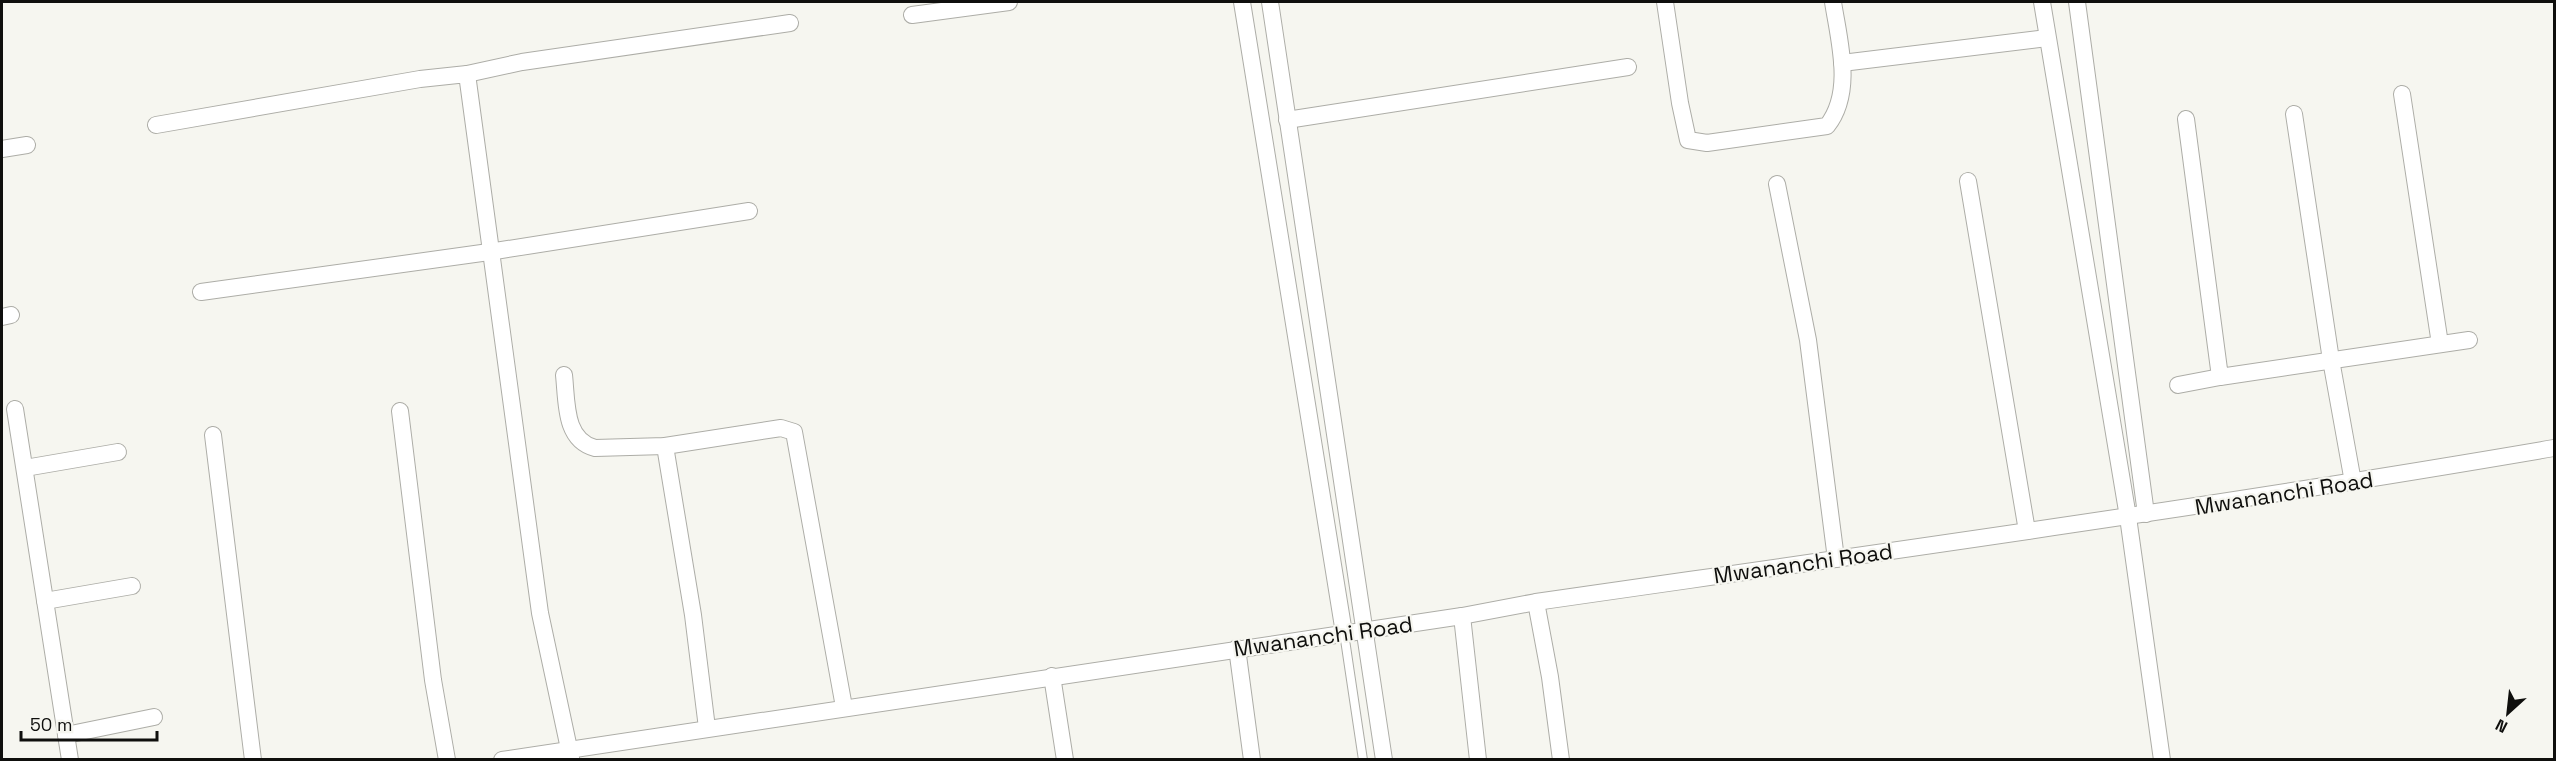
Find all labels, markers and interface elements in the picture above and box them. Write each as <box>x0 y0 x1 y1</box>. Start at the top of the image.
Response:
street label: Mwananchi Road <box>2193 465 2375 521</box>
street label: Mwananchi Road <box>1712 537 1894 589</box>
street label: Mwananchi Road <box>1232 610 1414 662</box>
north arrow <box>2478 683 2538 743</box>
scale bar <box>21 704 158 742</box>
text: 50 m <box>30 713 72 736</box>
text: N <box>2492 714 2511 738</box>

